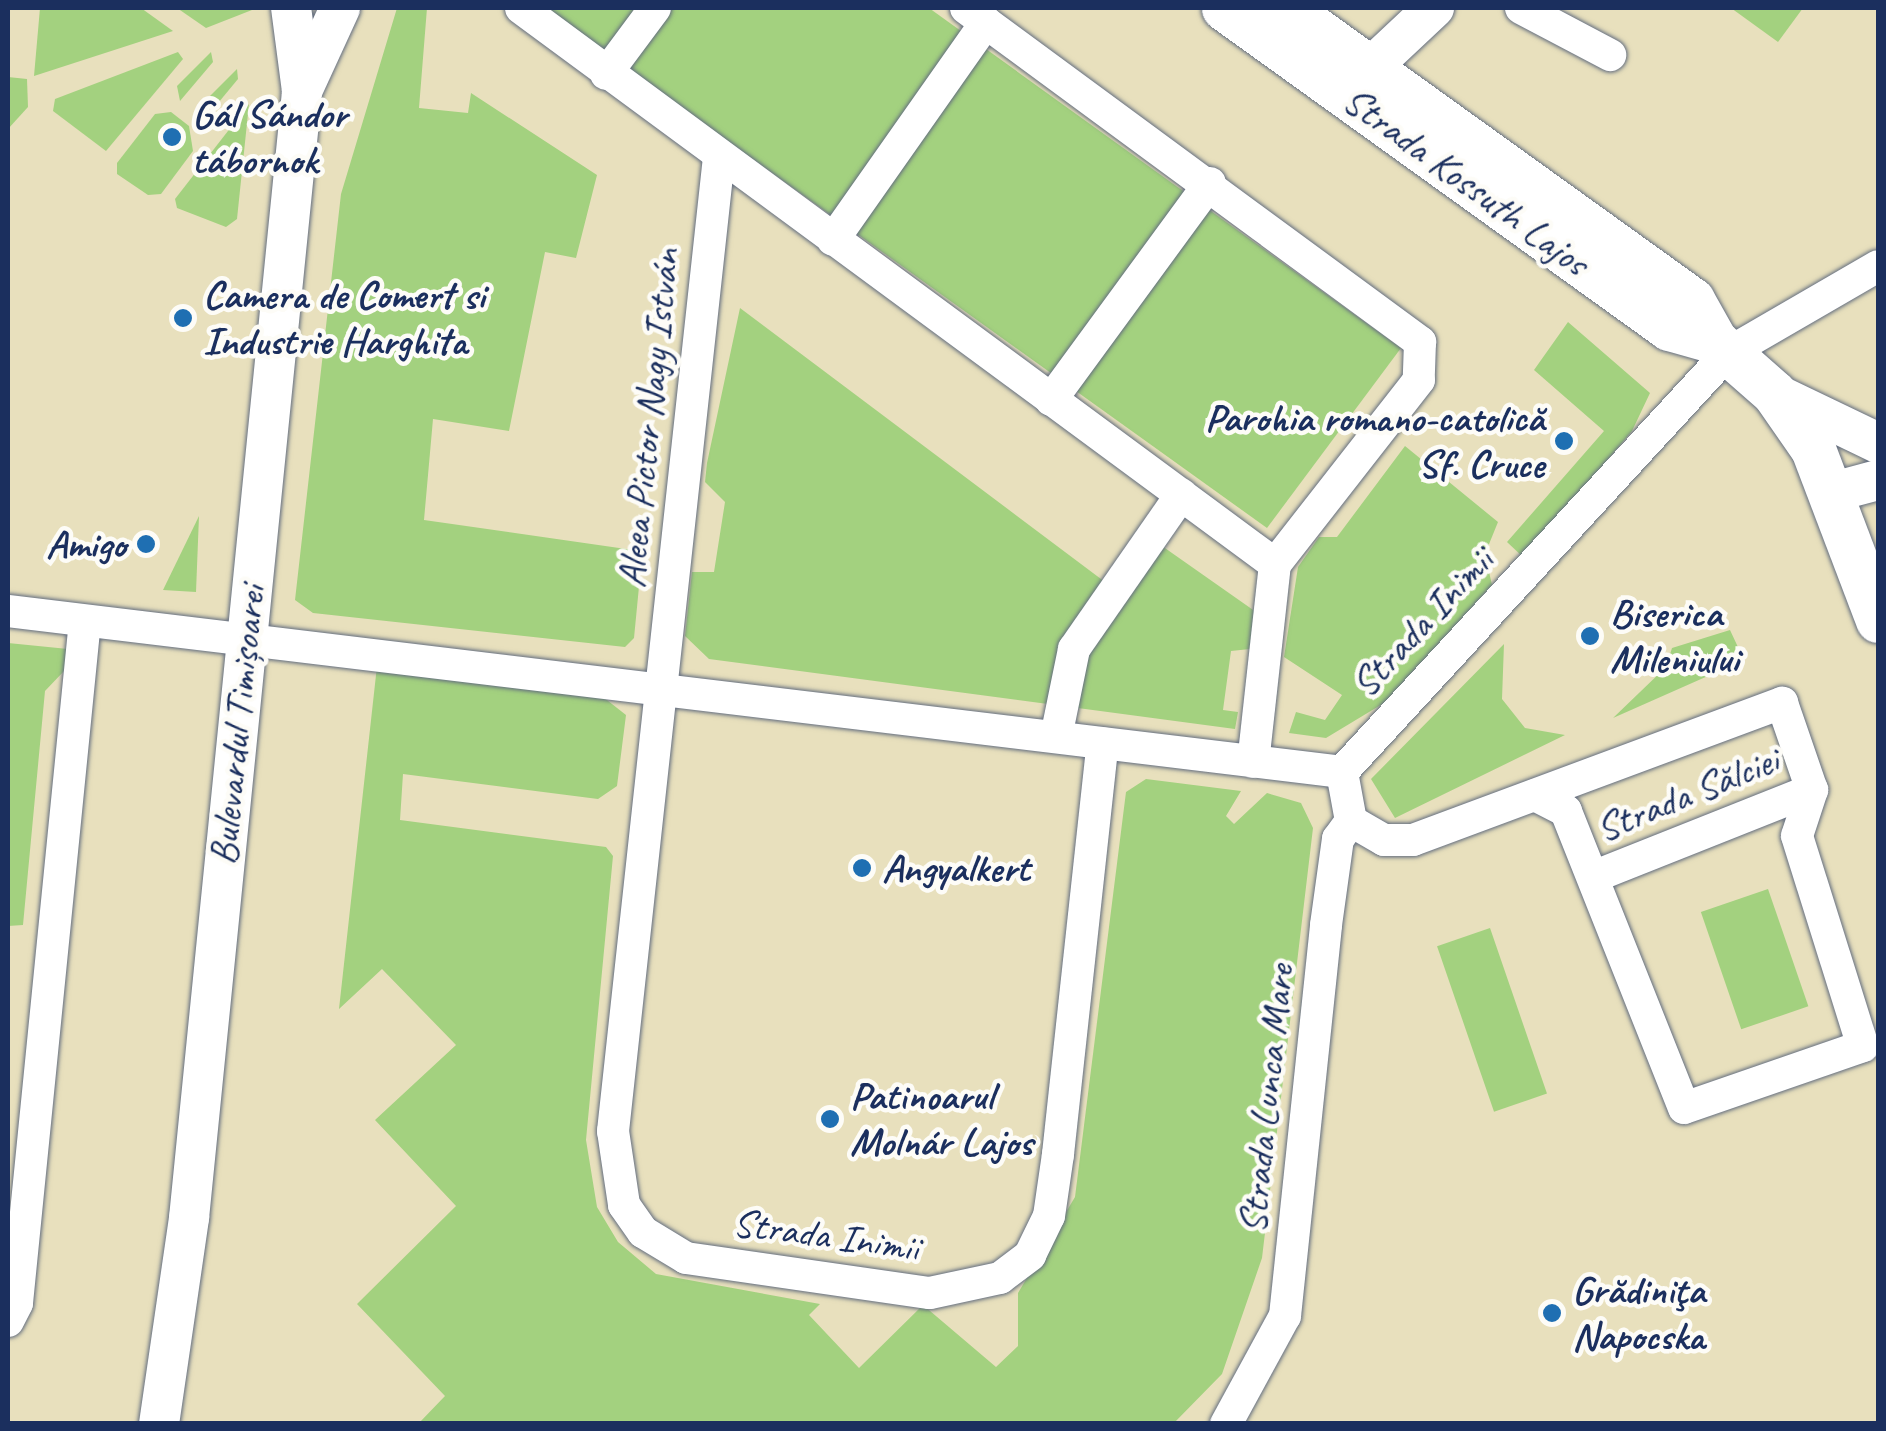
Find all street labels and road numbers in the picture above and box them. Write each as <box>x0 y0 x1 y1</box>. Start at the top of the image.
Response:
street label: Strada Kossuth Lajos <box>1333 76 1599 286</box>
street label: Aleea Pictor Nagy István <box>606 246 690 590</box>
street label: Strada Inimii <box>1341 537 1503 707</box>
street label: Bulevardul Timișoarei <box>198 583 276 867</box>
street label: Strada Sălciei <box>1589 736 1785 852</box>
street label: Strada Lunca Mare <box>1228 963 1304 1235</box>
street label: Strada Inimii <box>730 1198 922 1272</box>

